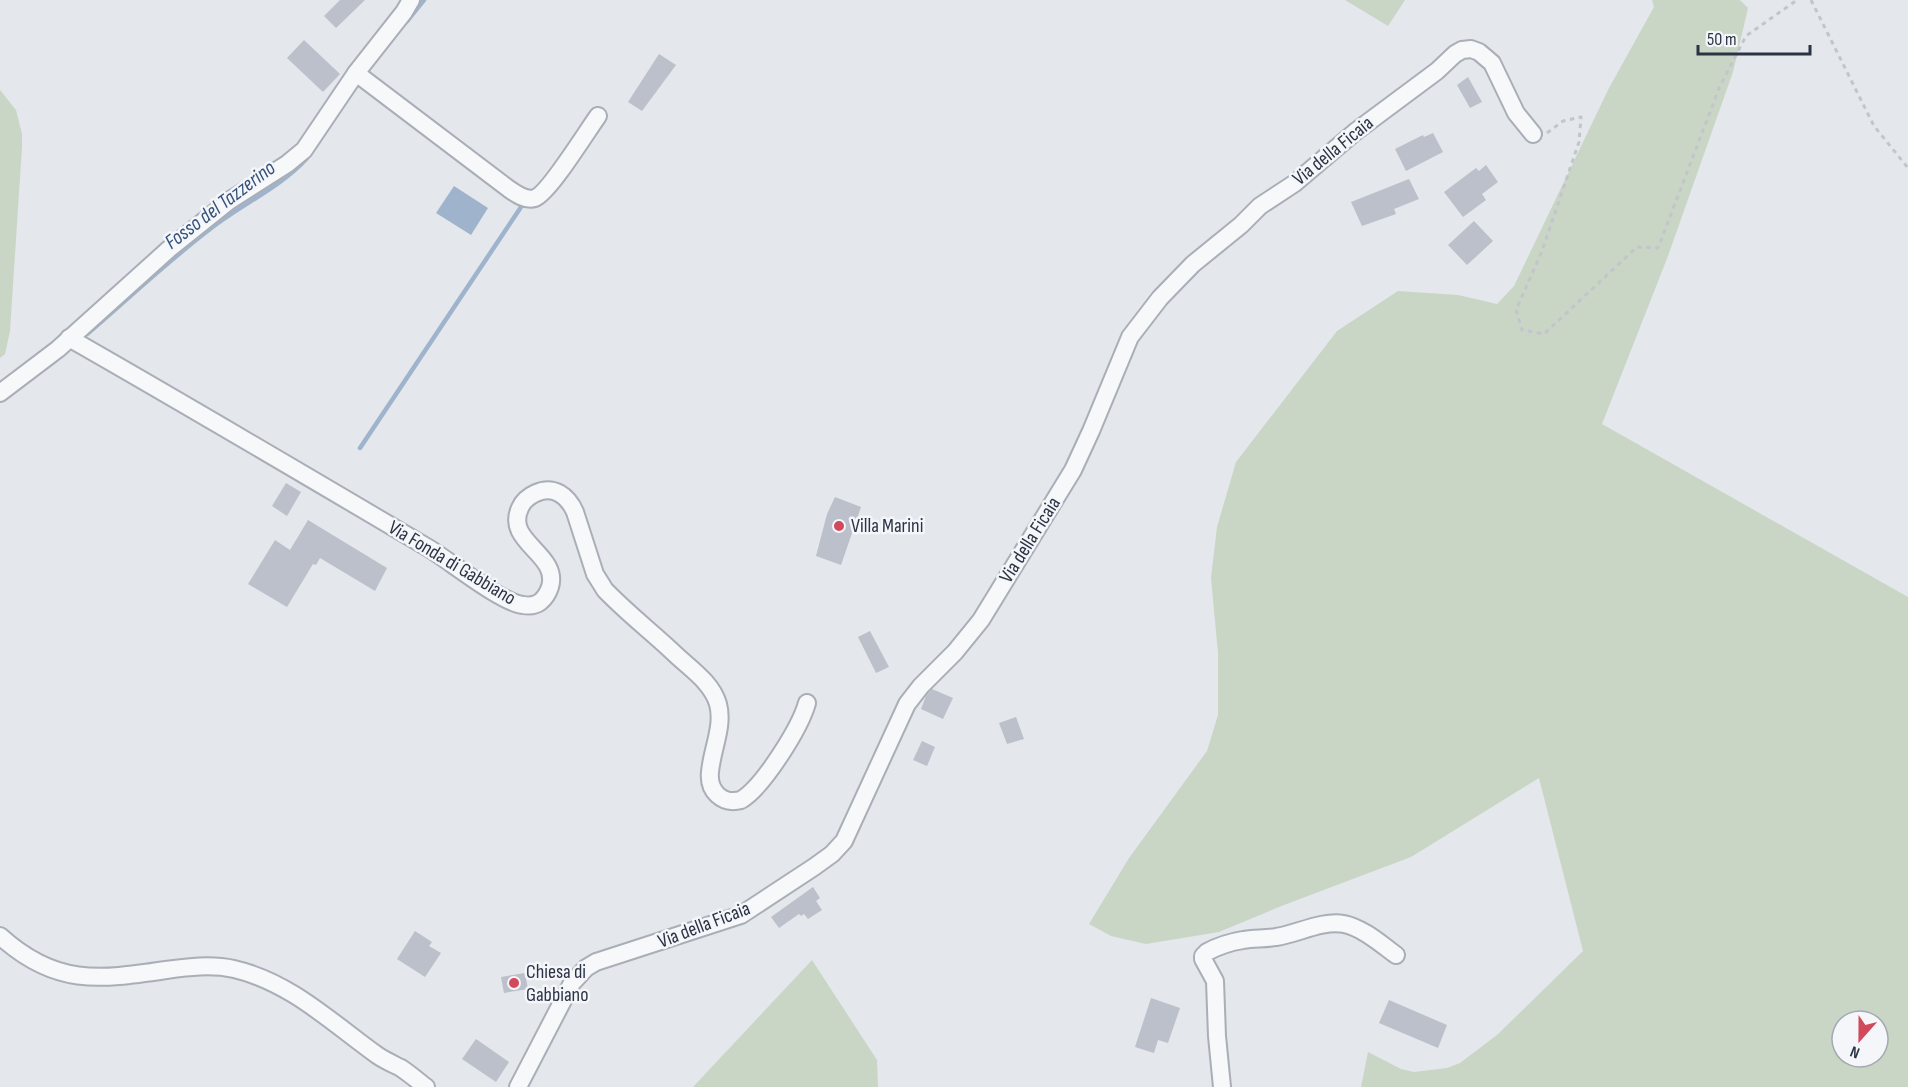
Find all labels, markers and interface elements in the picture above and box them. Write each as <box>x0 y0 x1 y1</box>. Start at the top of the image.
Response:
scale bar <box>1698 18 1810 56</box>
text: 50 m <box>1707 29 1737 50</box>
street label: Via della Ficaia <box>1288 111 1378 191</box>
water label: Fosso del Tazzerino <box>160 155 280 255</box>
street label: Via della Ficaia <box>994 493 1066 587</box>
place label: Villa Marini <box>851 514 923 538</box>
street label: Via Fonda di Gabbiano <box>384 515 520 611</box>
marker: Villa Marini <box>832 519 846 533</box>
street label: Via della Ficaia <box>655 896 753 954</box>
place label: Chiesa di Gabbiano <box>526 960 588 1007</box>
marker: Chiesa di Gabbiano <box>507 976 521 990</box>
north arrow <box>1830 1009 1890 1069</box>
text: N <box>1848 1041 1863 1062</box>

